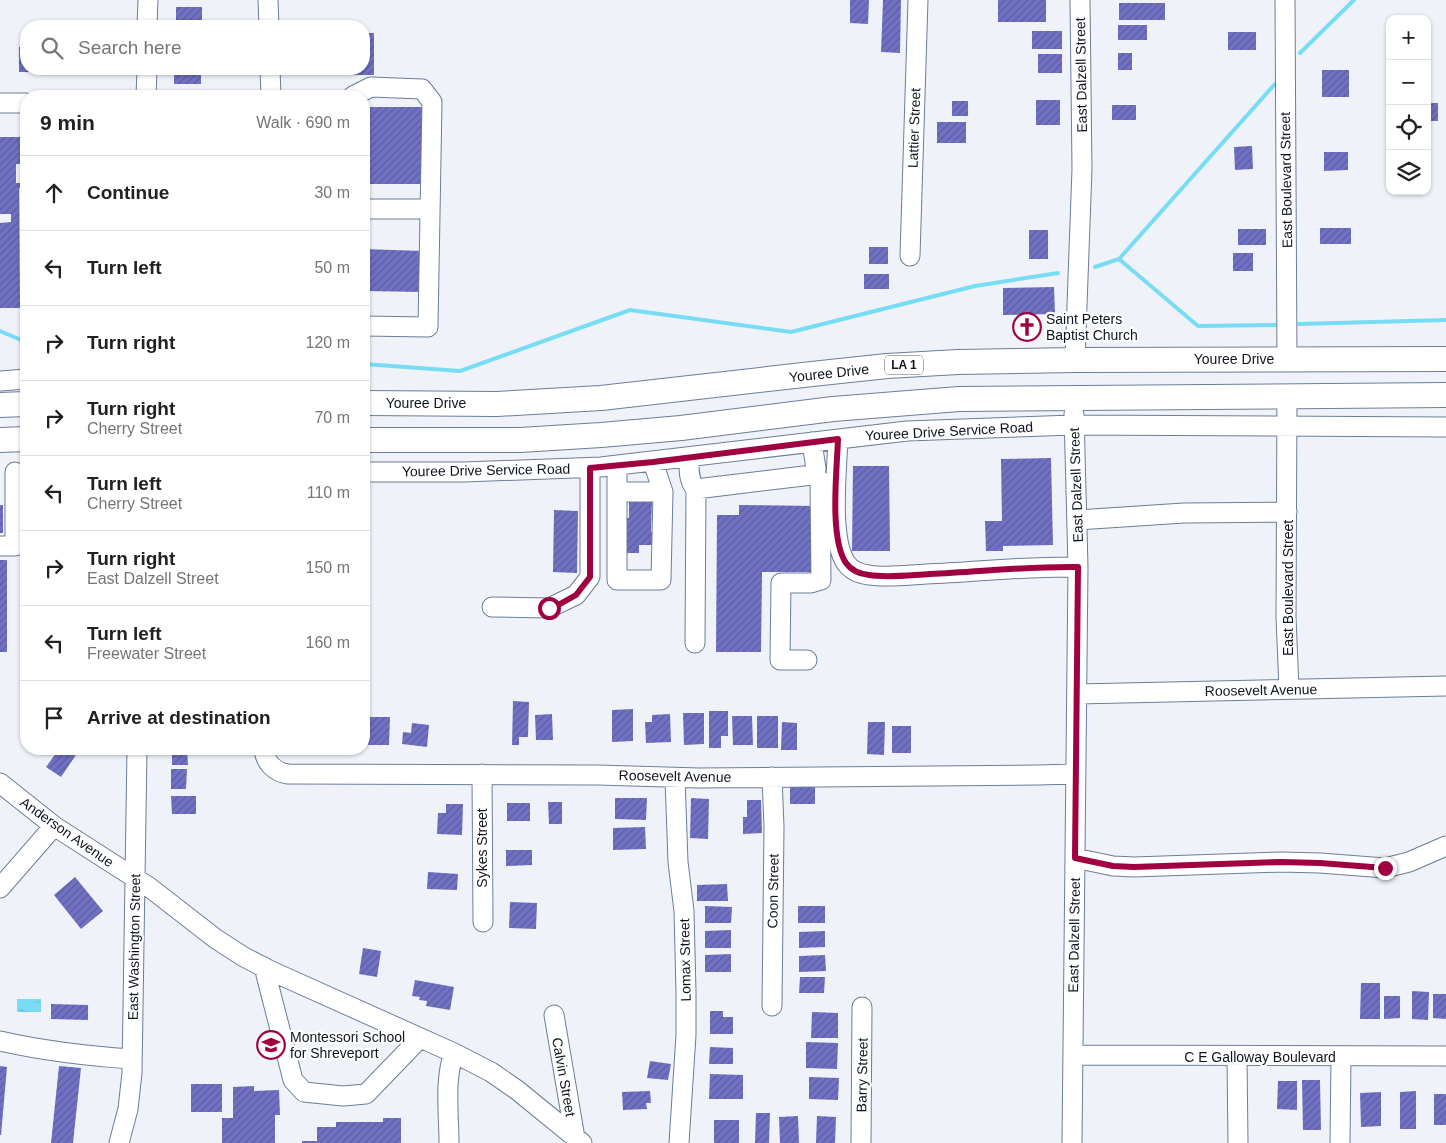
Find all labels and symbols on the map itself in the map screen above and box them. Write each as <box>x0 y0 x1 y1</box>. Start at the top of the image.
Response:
street label: East Dalzell Street <box>1072 17 1090 133</box>
street label: Lattier Street <box>905 88 923 168</box>
street label: East Boulevard Street <box>1277 112 1295 248</box>
place label: Saint Peters Baptist Church <box>1046 311 1138 343</box>
church icon: Saint Peters Baptist Church <box>1012 312 1042 342</box>
street label: Youree Drive <box>1194 351 1274 367</box>
road number: LA 1 <box>885 356 923 374</box>
street label: Youree Drive <box>788 361 870 385</box>
street label: Youree Drive <box>386 395 466 411</box>
street label: Youree Drive Service Road <box>865 419 1033 443</box>
street label: East Dalzell Street <box>1066 427 1086 543</box>
street label: Youree Drive Service Road <box>402 461 570 479</box>
street label: East Boulevard Street <box>1280 520 1296 656</box>
route start <box>538 597 561 620</box>
street label: Roosevelt Avenue <box>1205 681 1318 699</box>
street label: Roosevelt Avenue <box>619 767 732 785</box>
street label: Anderson Avenue <box>17 794 117 870</box>
street label: Sykes Street <box>474 808 490 888</box>
street label: Coon Street <box>764 853 782 928</box>
route end <box>1374 857 1397 880</box>
street label: East Washington Street <box>125 873 143 1020</box>
street label: East Dalzell Street <box>1065 877 1083 993</box>
street label: Lomax Street <box>676 918 694 1002</box>
place label: Montessori School for Shreveport <box>290 1029 405 1061</box>
school or university icon: Montessori School for Shreveport <box>256 1030 286 1060</box>
street label: Calvin Street <box>549 1036 579 1118</box>
street label: Barry Street <box>853 1037 871 1112</box>
street label: C E Galloway Boulevard <box>1184 1049 1336 1065</box>

